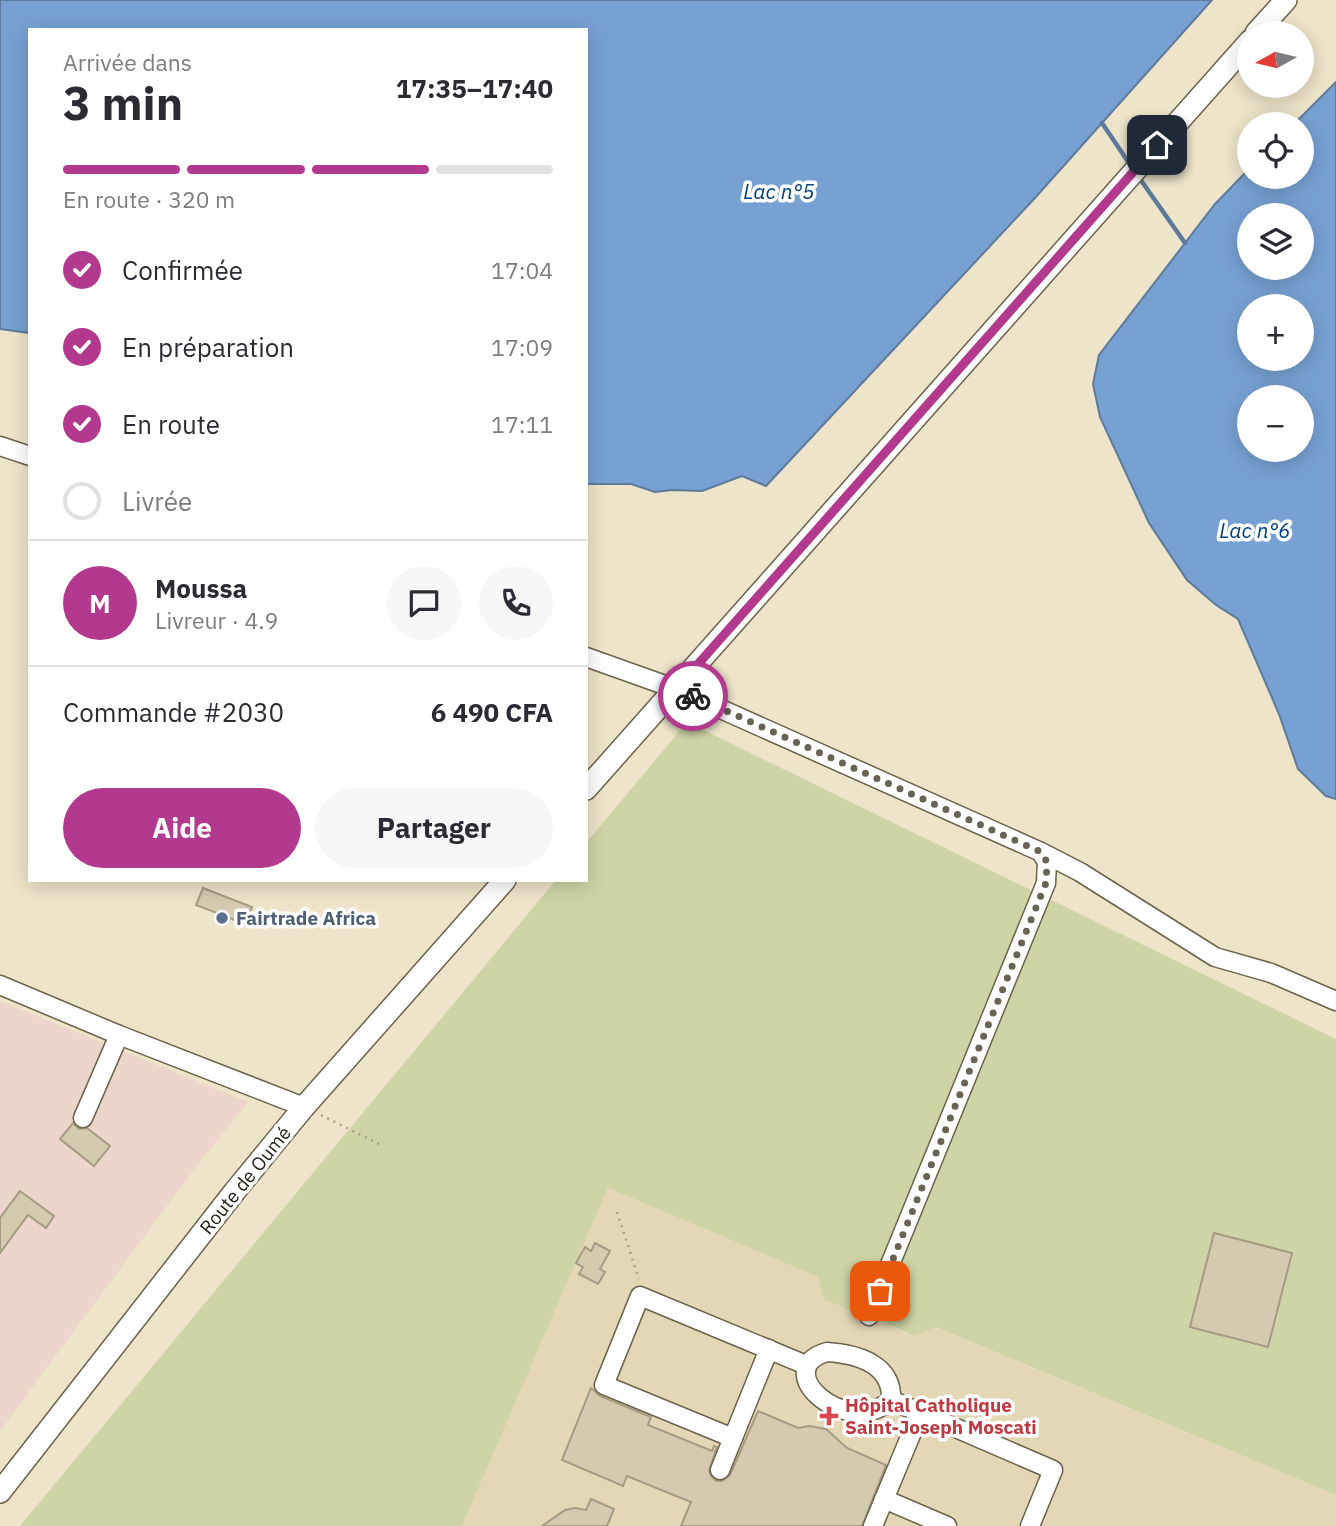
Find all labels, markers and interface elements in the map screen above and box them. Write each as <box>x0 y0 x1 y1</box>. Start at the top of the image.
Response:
north arrow <box>1237 21 1314 98</box>
map controls <box>1237 21 1314 462</box>
text: Arrivée dans <box>63 47 192 77</box>
text: 17:35–17:40 <box>396 71 553 105</box>
text: 3 min <box>63 73 183 133</box>
button: locate <box>1237 112 1314 189</box>
pin <box>1127 115 1187 175</box>
icon: home <box>1138 126 1176 164</box>
water label: Lac n°5 <box>743 177 815 205</box>
text: En route · 320 m <box>63 184 235 214</box>
button: layers <box>1237 203 1314 280</box>
icon: check <box>63 251 101 289</box>
text: Confirmée <box>122 253 243 287</box>
text: 17:04 <box>491 255 553 285</box>
button: + <box>1237 294 1314 371</box>
icon: check <box>63 328 101 366</box>
text: En préparation <box>122 330 294 364</box>
text: 17:09 <box>491 332 553 362</box>
button: − <box>1237 385 1314 462</box>
icon: check <box>63 405 101 443</box>
text: En route <box>122 407 220 441</box>
text: 17:11 <box>491 409 553 439</box>
text: Livrée <box>122 484 192 518</box>
water label: Lac n°6 <box>1219 516 1291 544</box>
button: chat <box>387 566 461 640</box>
button: phone <box>479 566 553 640</box>
text: Moussa <box>155 571 247 605</box>
text: M <box>89 586 111 620</box>
text: Livreur · 4.9 <box>155 605 278 635</box>
courier <box>658 661 728 731</box>
icon: bike <box>674 677 712 715</box>
text: Commande #2030 <box>63 695 284 729</box>
text: 6 490 CFA <box>431 695 553 729</box>
button: Aide <box>63 788 301 868</box>
button: Partager <box>315 788 553 868</box>
place label: Fairtrade Africa <box>236 906 376 930</box>
marker: Fairtrade Africa <box>214 910 230 926</box>
street label: Route de Oumé <box>194 1121 296 1239</box>
pin <box>850 1261 910 1321</box>
icon: bag <box>861 1272 899 1310</box>
place label: Hôpital Catholique Saint-Joseph Moscati <box>845 1393 1037 1439</box>
marker: Hôpital Catholique Saint-Joseph Moscati <box>819 1406 839 1426</box>

